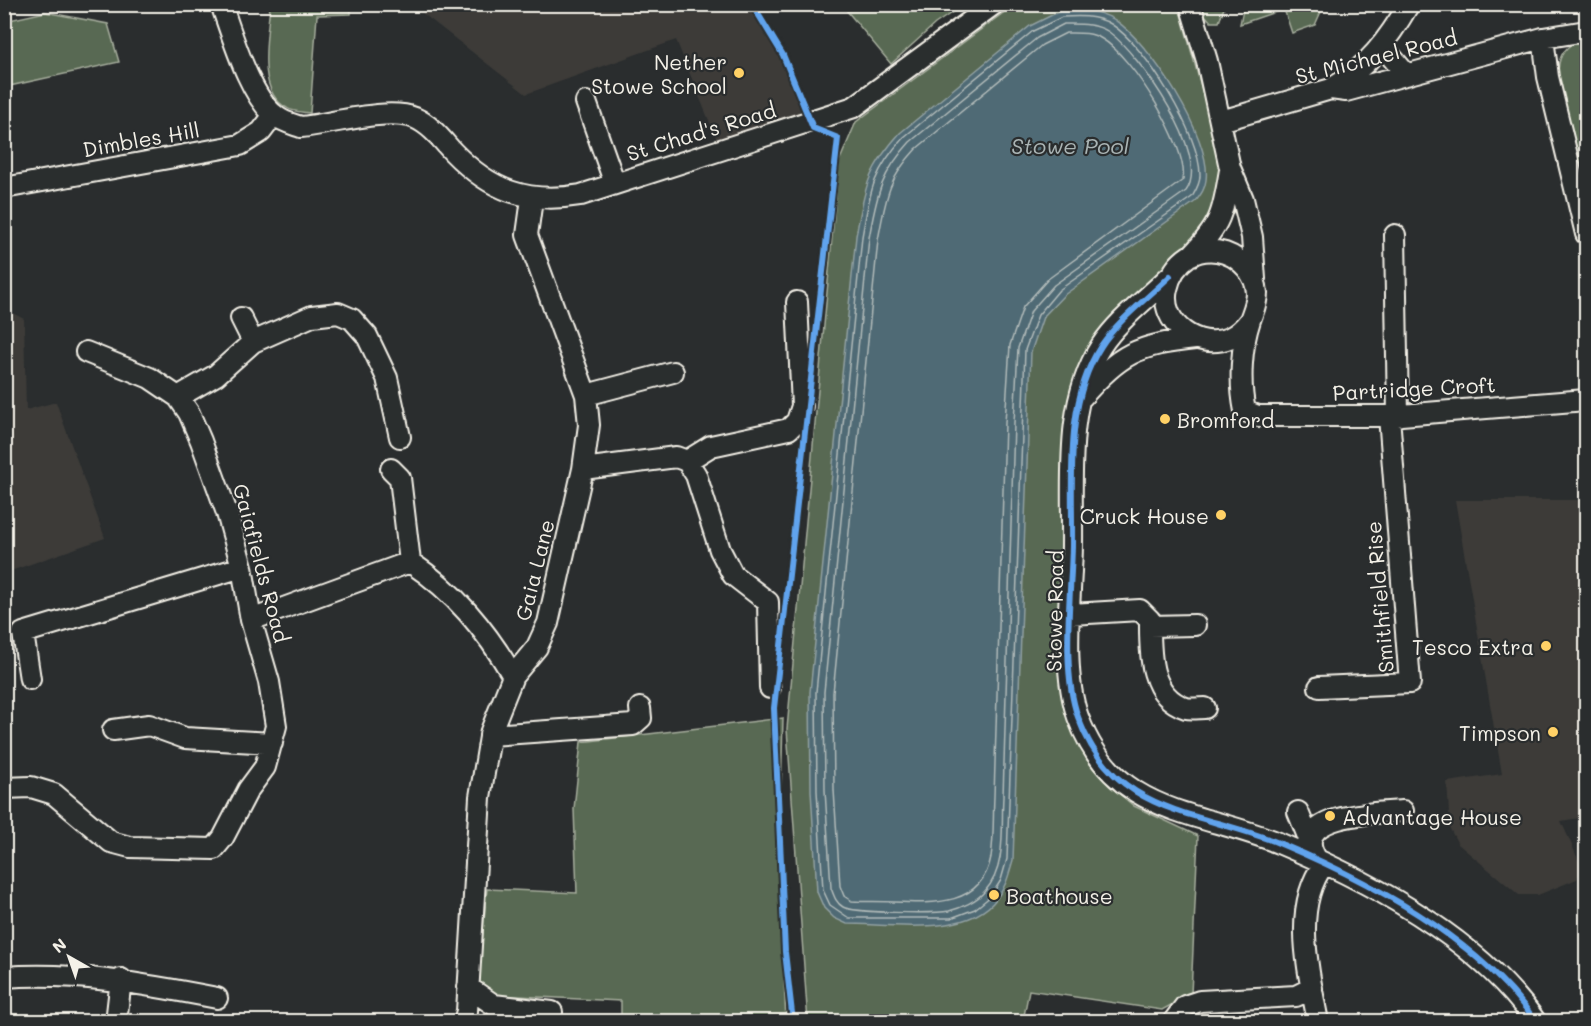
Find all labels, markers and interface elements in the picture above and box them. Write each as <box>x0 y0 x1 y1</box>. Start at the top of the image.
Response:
street label: St Michael Road <box>1292 23 1460 89</box>
place label: Nether Stowe School <box>591 48 727 99</box>
marker: Nether Stowe School <box>732 66 746 80</box>
street label: St Chad's Road <box>623 95 779 167</box>
street label: Dimbles Hill <box>80 115 202 163</box>
water label: Stowe Pool <box>1011 131 1129 160</box>
street label: Partridge Croft <box>1332 370 1496 406</box>
place label: Bromford <box>1177 406 1274 433</box>
marker: Bromford <box>1158 412 1172 426</box>
street label: Gaiafields Road <box>228 481 296 645</box>
place label: Cruck House <box>1080 502 1209 529</box>
marker: Cruck House <box>1214 508 1228 522</box>
street label: Gaia Lane <box>508 516 560 624</box>
street label: Smithfield Rise <box>1359 520 1399 674</box>
street label: Stowe Road <box>1039 550 1069 672</box>
place label: Tesco Extra <box>1412 633 1534 660</box>
marker: Tesco Extra <box>1539 639 1553 653</box>
place label: Timpson <box>1459 719 1541 746</box>
marker: Timpson <box>1546 725 1560 739</box>
place label: Advantage House <box>1342 803 1522 830</box>
marker: Advantage House <box>1323 809 1337 823</box>
place label: Boathouse <box>1006 882 1113 909</box>
marker: Boathouse <box>987 888 1001 902</box>
north arrow <box>39 927 99 987</box>
text: N <box>48 933 70 957</box>

